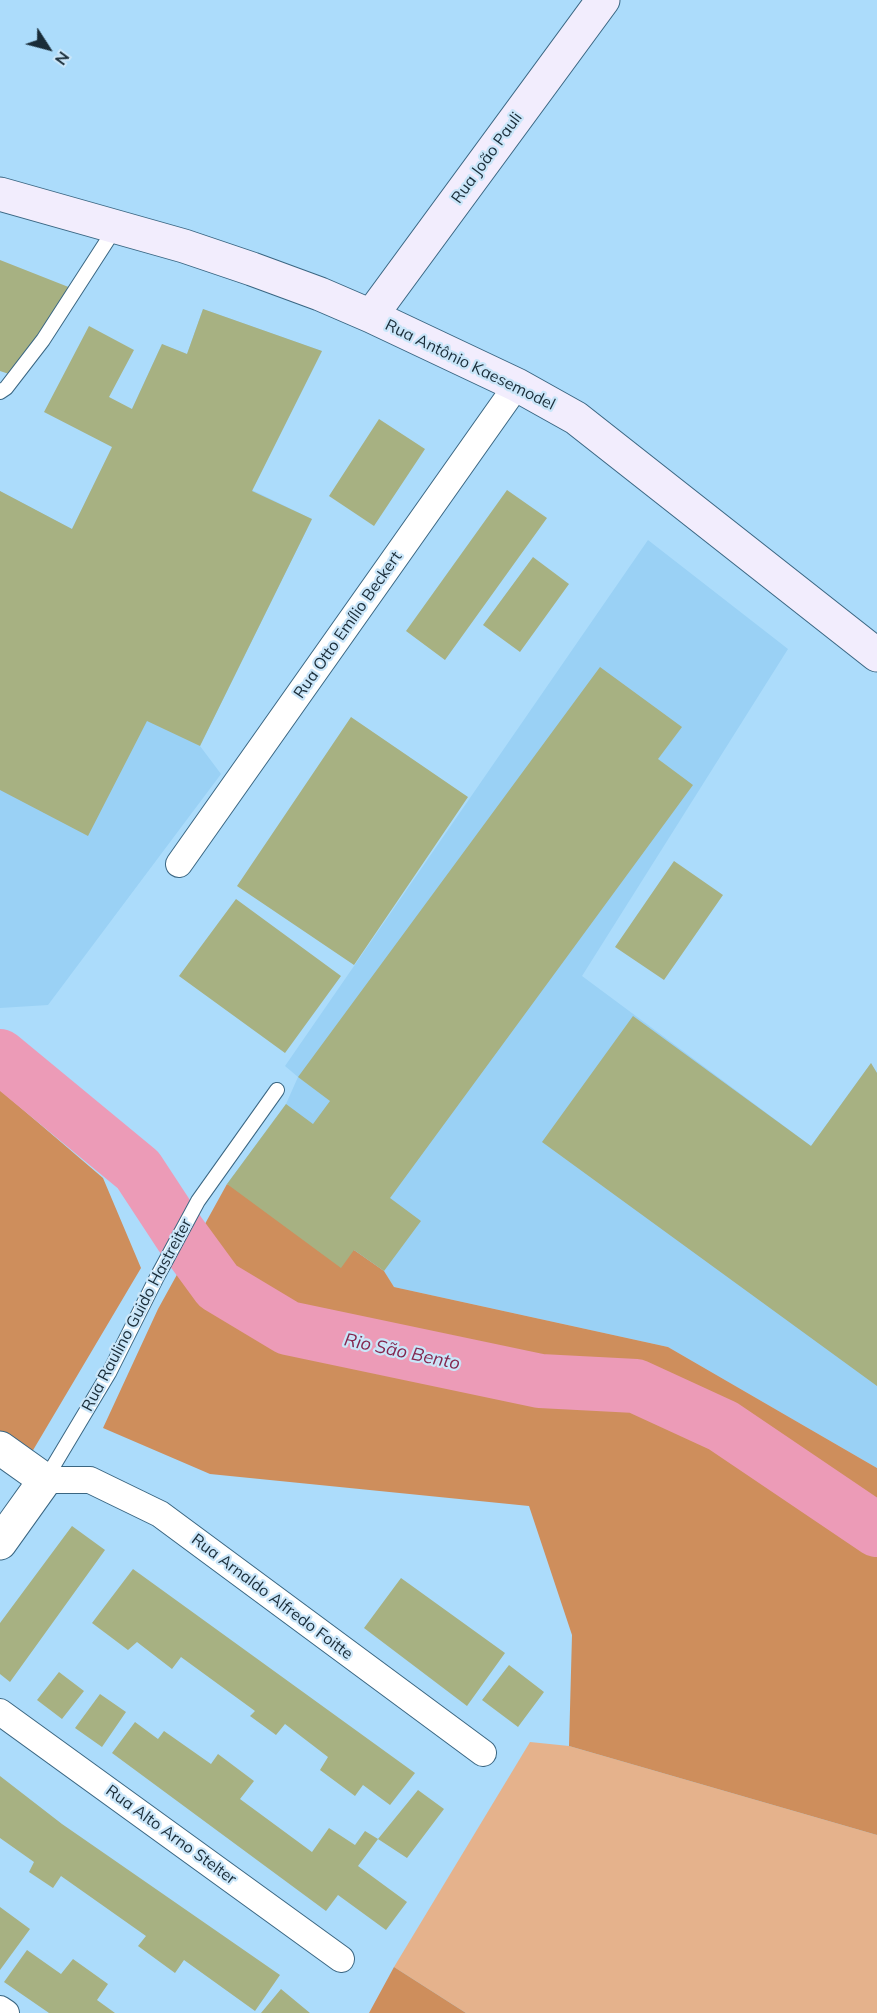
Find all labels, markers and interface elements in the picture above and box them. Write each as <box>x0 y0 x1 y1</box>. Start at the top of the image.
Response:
north arrow <box>18 18 78 78</box>
text: N <box>51 48 74 69</box>
street label: Rua João Pauli <box>448 109 526 207</box>
street label: Rua Antônio Kaesemodel <box>382 315 558 415</box>
street label: Rua Otto Emílio Beckert <box>290 548 406 702</box>
street label: Rua Raulino Guido Hastreiter <box>78 1215 196 1415</box>
water label: Rio São Bento <box>342 1329 462 1375</box>
street label: Rua Arnaldo Alfredo Foitte <box>188 1530 356 1664</box>
street label: Rua Alto Arno Stelter <box>102 1781 240 1889</box>

